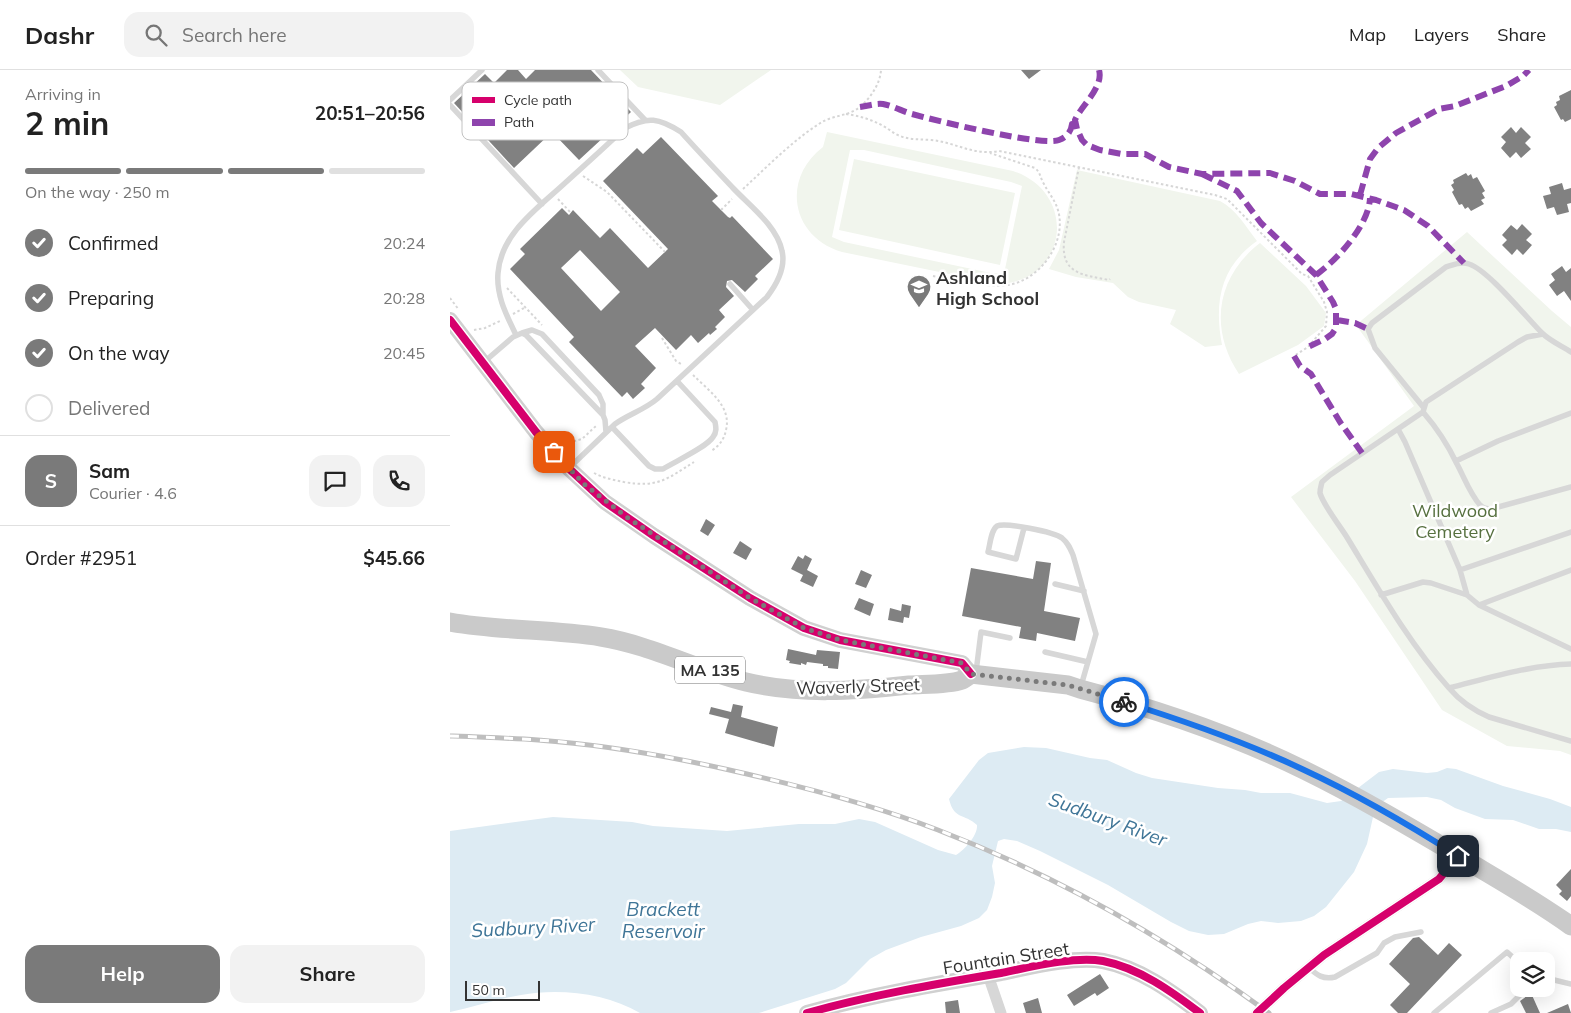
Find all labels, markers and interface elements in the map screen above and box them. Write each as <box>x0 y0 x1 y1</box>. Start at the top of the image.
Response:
search box <box>124 12 474 57</box>
text: Dashr <box>25 20 94 50</box>
icon: search <box>142 21 170 49</box>
text: Search here <box>182 23 287 47</box>
text: Map <box>1349 23 1386 46</box>
text: Layers <box>1414 23 1469 46</box>
text: Share <box>1497 23 1546 46</box>
legend <box>462 82 628 140</box>
text: Arriving in <box>25 84 101 104</box>
text: Cycle path <box>504 91 572 109</box>
text: 20:51–20:56 <box>315 101 425 125</box>
text: 2 min <box>25 103 109 143</box>
text: Path <box>504 113 534 131</box>
text: On the way · 250 m <box>25 182 170 202</box>
icon: check <box>25 229 53 257</box>
text: Confirmed <box>68 231 159 255</box>
text: 20:24 <box>383 233 425 253</box>
place label: Ashland High School <box>936 266 1039 310</box>
school or university icon: Ashland High School <box>906 274 932 308</box>
icon: check <box>25 284 53 312</box>
text: Preparing <box>68 286 154 310</box>
text: 20:28 <box>383 288 425 308</box>
icon: check <box>25 339 53 367</box>
text: On the way <box>68 341 170 365</box>
text: 20:45 <box>383 343 425 363</box>
text: Delivered <box>68 396 150 420</box>
pin <box>533 431 575 473</box>
icon: bag <box>540 438 568 466</box>
button: chat <box>309 455 361 507</box>
button: phone <box>373 455 425 507</box>
text: Sam <box>89 459 130 483</box>
text: S <box>45 469 57 493</box>
text: Courier · 4.6 <box>89 483 177 503</box>
park label: Wildwood Cemetery <box>1412 499 1498 543</box>
text: Order #2951 <box>25 546 137 570</box>
text: $45.66 <box>363 546 425 570</box>
road number: MA 135 <box>675 656 745 684</box>
street label: Waverly Street <box>796 672 920 700</box>
courier <box>1099 677 1149 727</box>
icon: bike <box>1110 688 1138 716</box>
water label: Sudbury River <box>1046 787 1171 852</box>
pin <box>1437 835 1479 877</box>
icon: home <box>1444 842 1472 870</box>
water label: Brackett Reservoir <box>622 897 705 943</box>
water label: Sudbury River <box>470 912 597 942</box>
street label: Fountain Street <box>941 937 1071 979</box>
button: Help <box>25 945 220 1003</box>
button: Share <box>230 945 425 1003</box>
map controls <box>1510 952 1555 997</box>
button: layers <box>1510 952 1555 997</box>
scale bar <box>465 978 540 1001</box>
text: 50 m <box>472 981 505 999</box>

